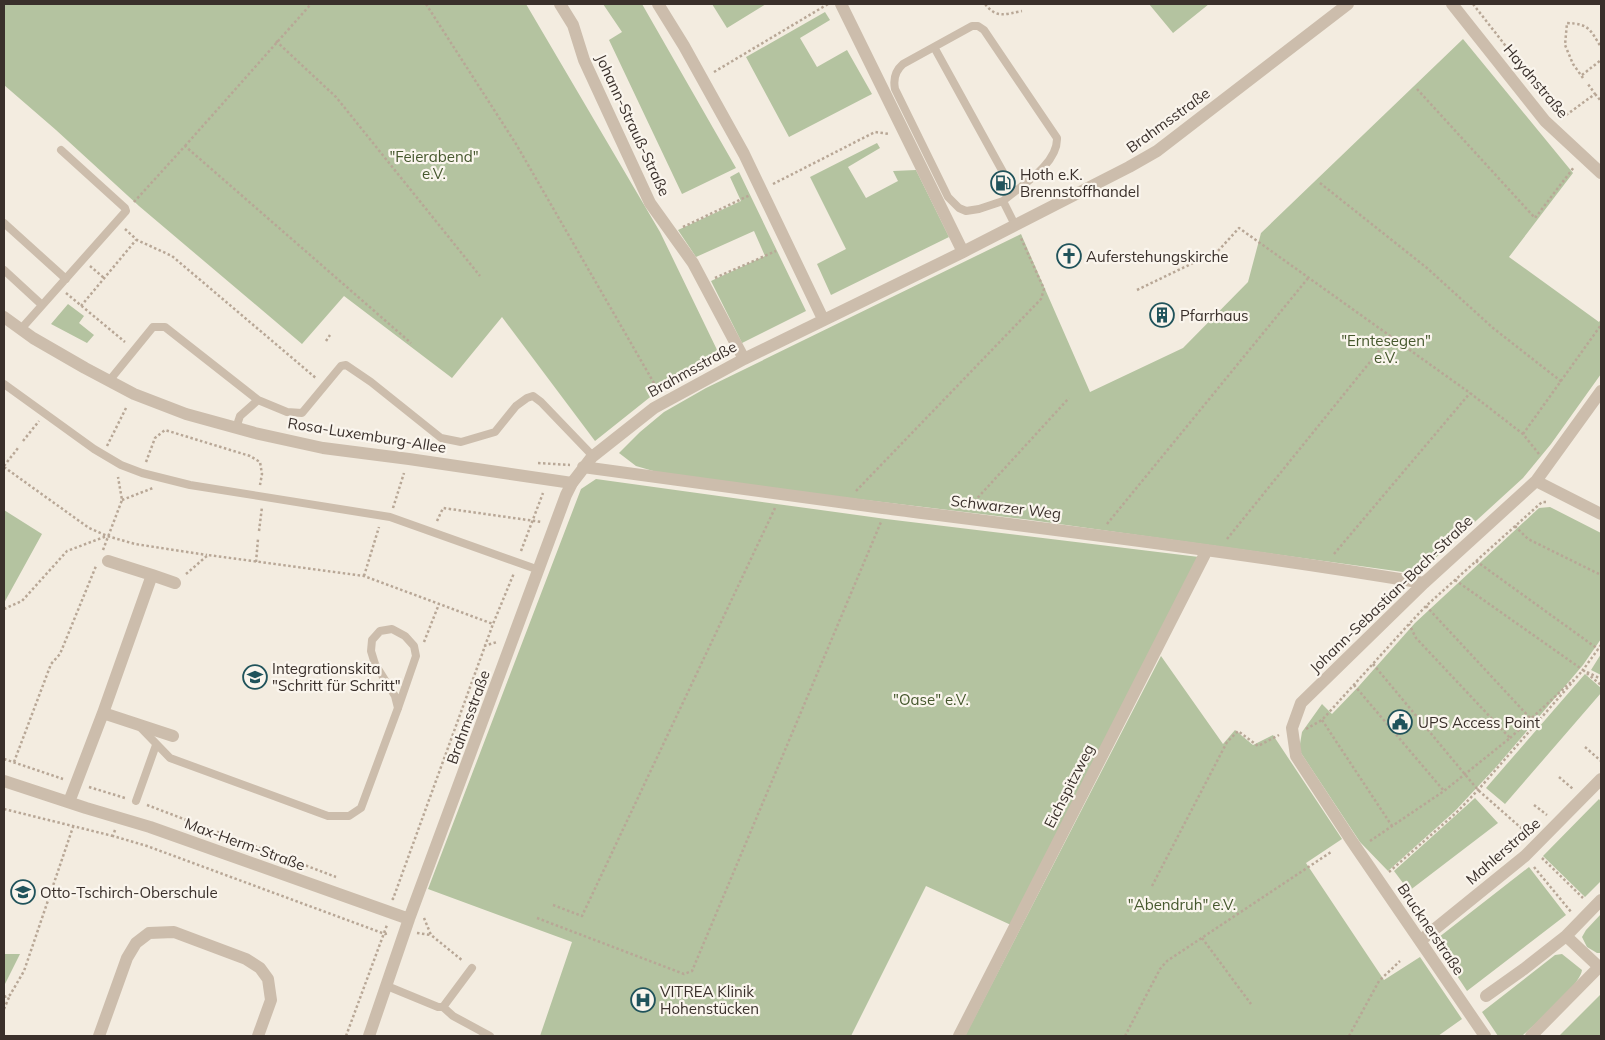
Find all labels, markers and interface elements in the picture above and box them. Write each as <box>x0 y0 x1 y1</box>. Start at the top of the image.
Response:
street label: Haydnstraße <box>1500 40 1572 122</box>
street label: Johann-Strauß-Straße <box>592 51 674 199</box>
street label: Brahmsstraße <box>1123 83 1213 157</box>
park label: "Feierabend" e.V. <box>389 147 479 183</box>
place label: Hoth e.K. Brennstoffhandel <box>1020 165 1140 201</box>
fuel station icon: Hoth e.K. Brennstoffhandel <box>990 170 1016 196</box>
church icon: Auferstehungskirche <box>1056 243 1082 269</box>
place label: Auferstehungskirche <box>1086 247 1229 266</box>
building icon: Pfarrhaus <box>1149 302 1175 328</box>
place label: Pfarrhaus <box>1180 306 1249 325</box>
park label: "Erntesegen" e.V. <box>1341 331 1431 367</box>
street label: Brahmsstraße <box>644 337 740 401</box>
street label: Rosa-Luxemburg-Allee <box>286 413 448 457</box>
street label: Schwarzer Weg <box>950 491 1062 523</box>
street label: Johann-Sebastian-Bach-Straße <box>1306 511 1476 677</box>
place label: Integrationskita "Schritt für Schritt" <box>272 659 401 695</box>
school or university icon: Integrationskita "Schritt für Schritt" <box>242 664 268 690</box>
street label: Brahmsstraße <box>442 667 494 767</box>
park label: "Oase" e.V. <box>893 690 969 709</box>
public building icon: UPS Access Point <box>1387 709 1413 735</box>
place label: UPS Access Point <box>1418 713 1540 732</box>
street label: Eichspitzweg <box>1040 741 1098 831</box>
street label: Max-Herm-Straße <box>182 813 308 875</box>
street label: Mahlerstraße <box>1462 814 1544 888</box>
school or university icon: Otto-Tschirch-Oberschule <box>10 879 36 905</box>
street label: Brucknerstraße <box>1393 880 1469 978</box>
place label: Otto-Tschirch-Oberschule <box>40 883 218 902</box>
park label: "Abendruh" e.V. <box>1128 895 1236 914</box>
place label: VITREA Klinik Hohenstücken <box>660 982 759 1018</box>
hospital icon: VITREA Klinik Hohenstücken <box>630 987 656 1013</box>

